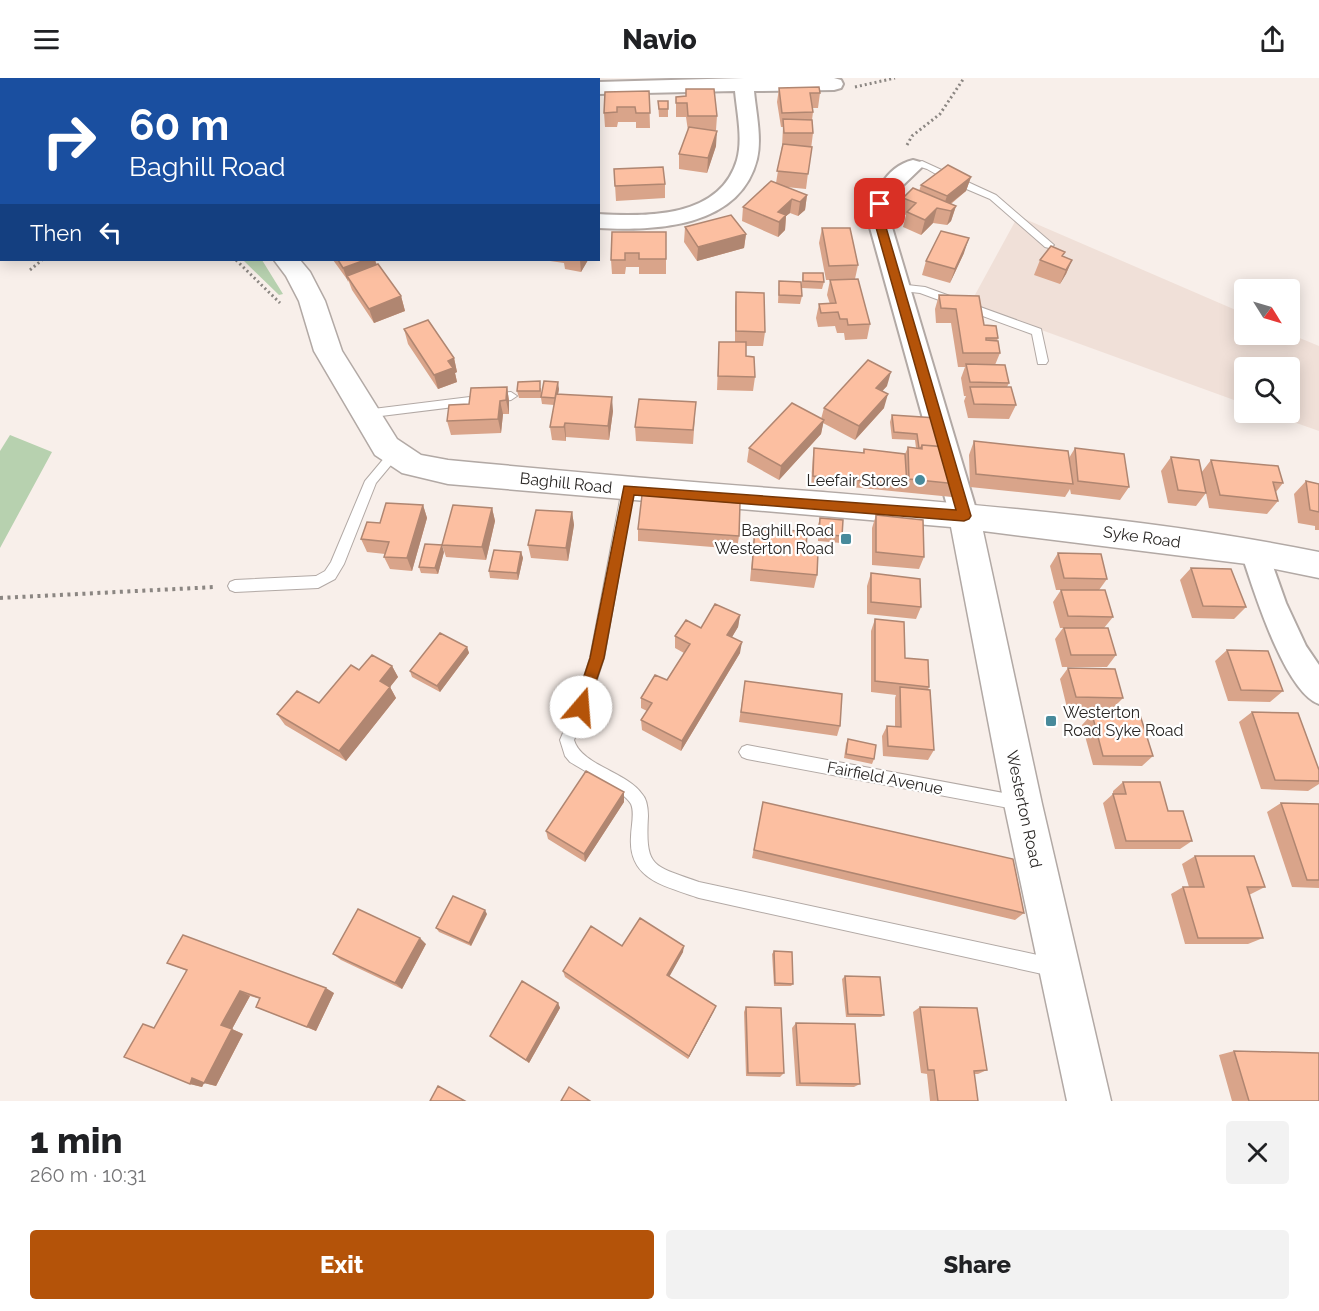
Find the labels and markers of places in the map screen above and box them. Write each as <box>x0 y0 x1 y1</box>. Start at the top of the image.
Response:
pin <box>854 178 905 229</box>
place label: Leefair Stores <box>807 471 908 490</box>
marker: Leefair Stores <box>913 473 927 487</box>
place label: Baghill Road Westerton Road <box>714 521 834 558</box>
marker: Baghill Road Westerton Road <box>839 532 853 546</box>
place label: Westerton Road Syke Road <box>1063 703 1184 740</box>
marker: Westerton Road Syke Road <box>1044 714 1058 728</box>

